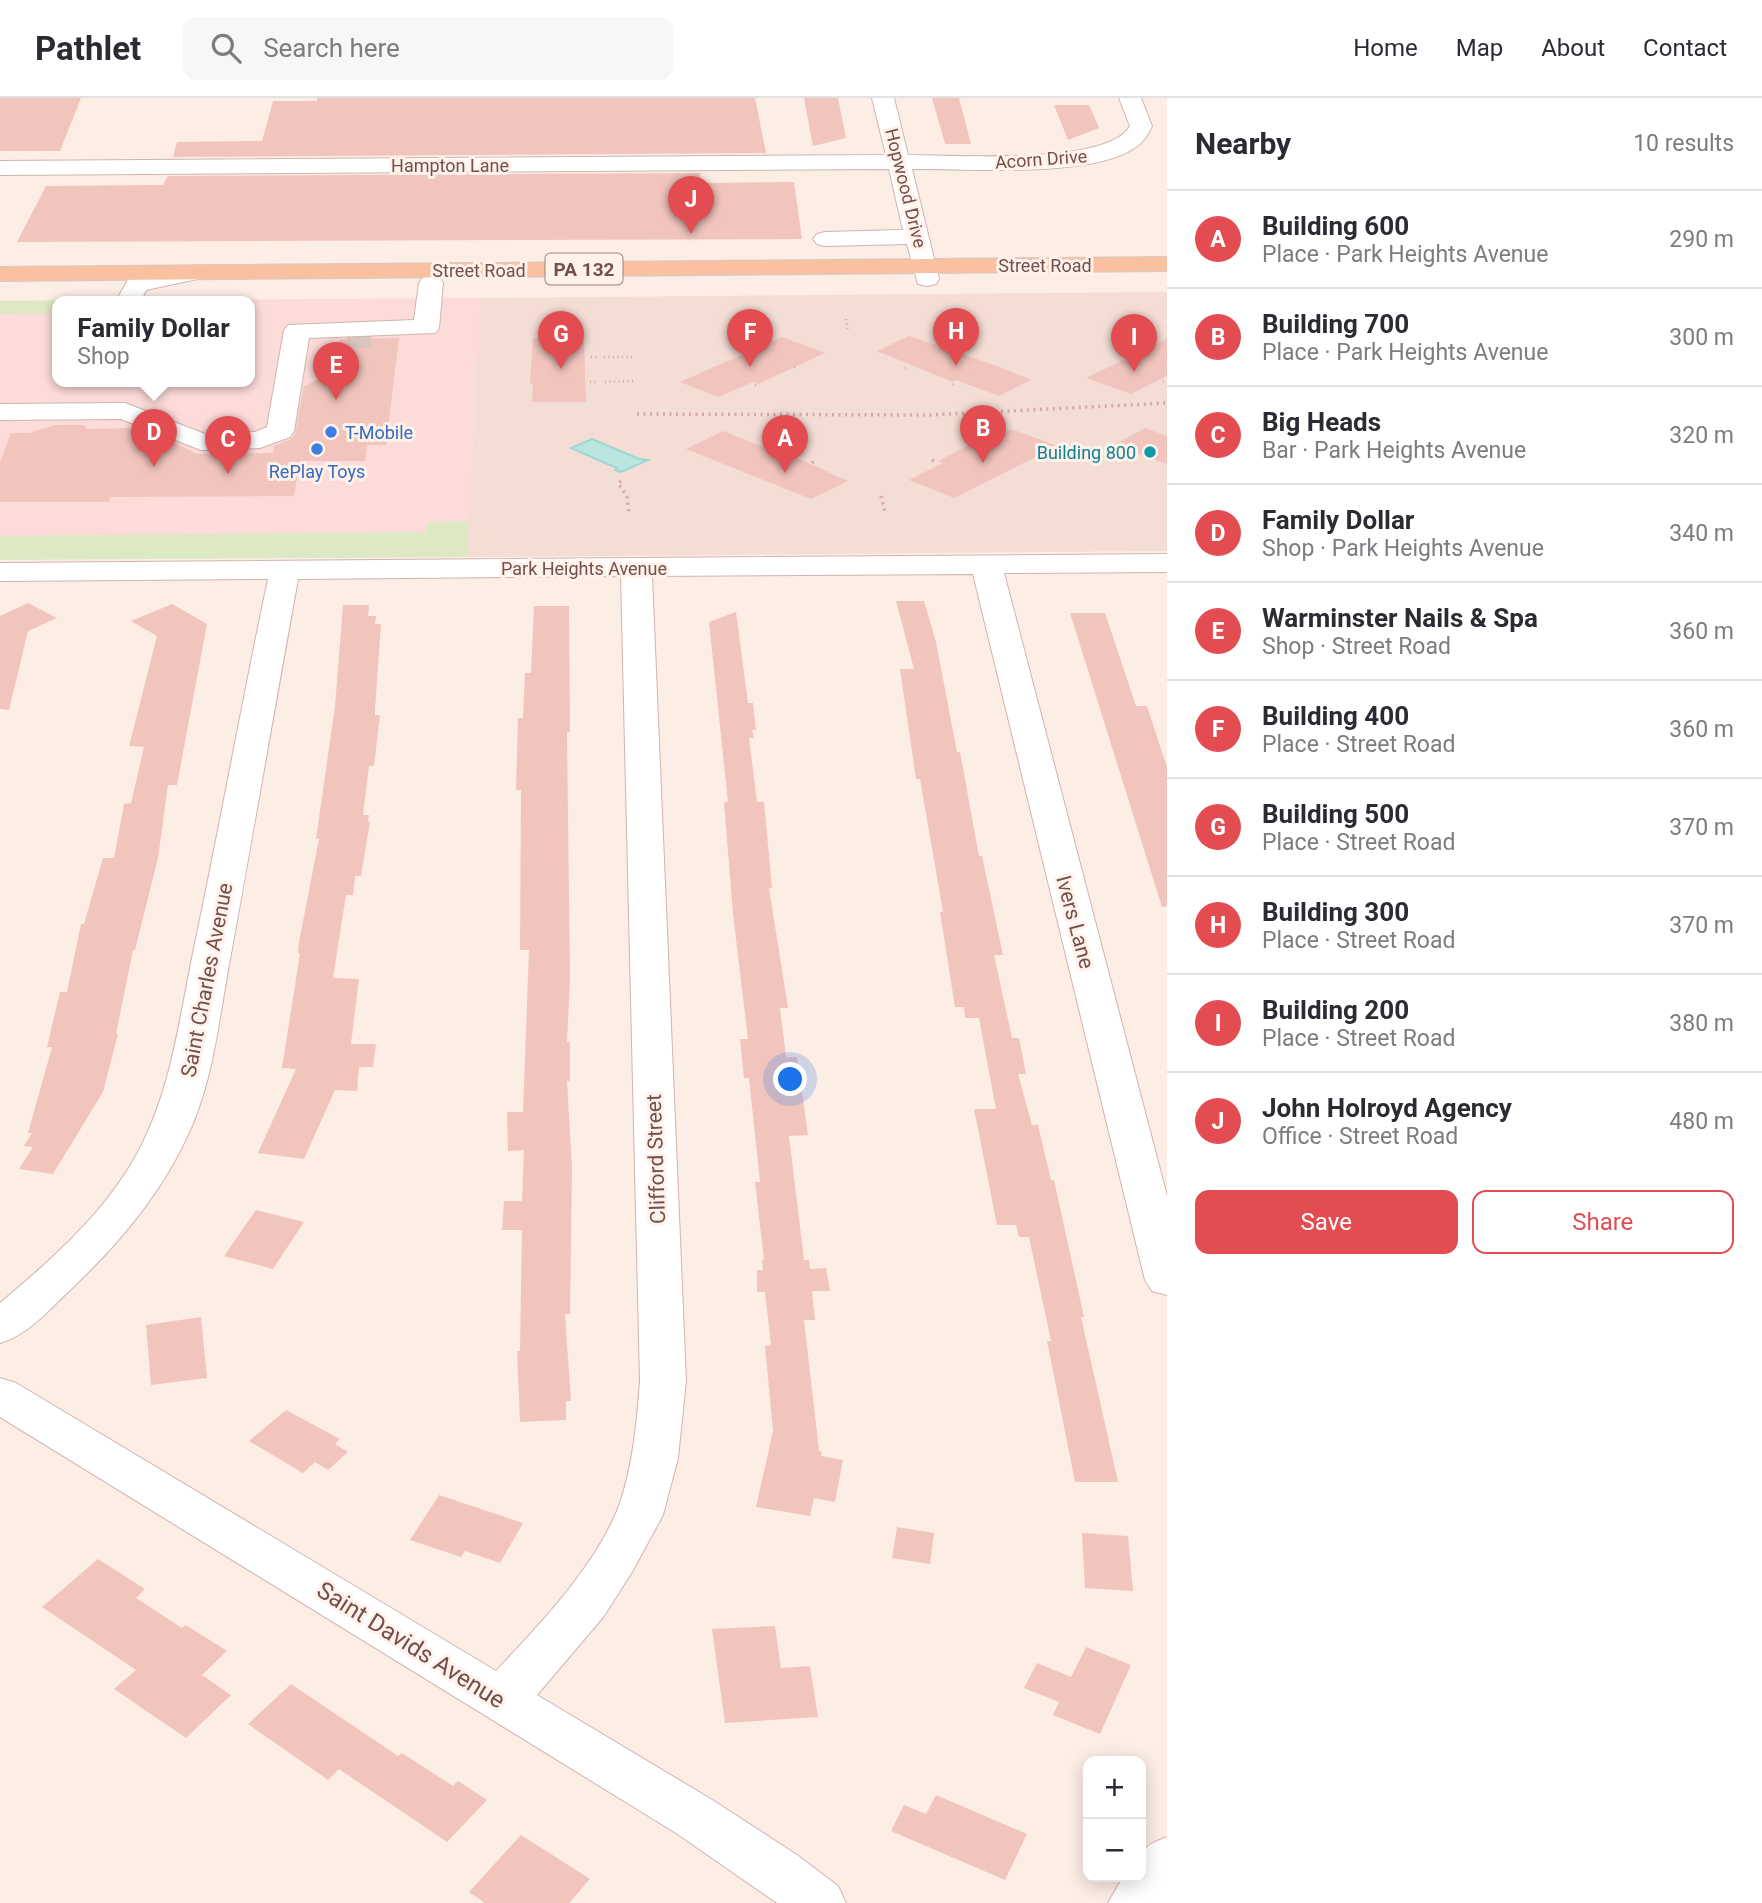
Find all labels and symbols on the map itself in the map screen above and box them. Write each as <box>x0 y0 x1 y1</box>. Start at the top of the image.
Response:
street label: Hopwood Drive <box>881 126 931 250</box>
street label: Acorn Drive <box>994 145 1088 173</box>
street label: Hampton Lane <box>391 155 509 176</box>
pin: J <box>668 176 714 234</box>
road number: PA 132 <box>546 253 622 284</box>
street label: Street Road <box>998 255 1092 276</box>
street label: Street Road <box>432 260 526 281</box>
pin: H <box>933 308 979 366</box>
pin: F <box>727 309 773 367</box>
pin: G <box>538 311 584 369</box>
pin: I <box>1111 314 1157 372</box>
pin: E <box>313 342 359 400</box>
pin: B <box>960 405 1006 463</box>
pin: D <box>131 409 177 467</box>
pin: A <box>762 415 808 473</box>
pin: C <box>205 416 251 474</box>
place label: T-Mobile <box>345 422 413 443</box>
marker: T-Mobile <box>323 424 339 440</box>
marker: RePlay Toys <box>309 441 325 457</box>
place label: Building 800 <box>1037 442 1136 463</box>
marker: Building 800 <box>1142 444 1158 460</box>
place label: RePlay Toys <box>269 461 365 482</box>
street label: Park Heights Avenue <box>501 558 667 579</box>
street label: Ivers Lane <box>1051 873 1099 971</box>
street label: Saint Charles Avenue <box>176 881 238 1079</box>
your location <box>773 1062 807 1096</box>
street label: Clifford Street <box>642 1094 670 1224</box>
street label: Saint Davids Avenue <box>312 1576 510 1714</box>

